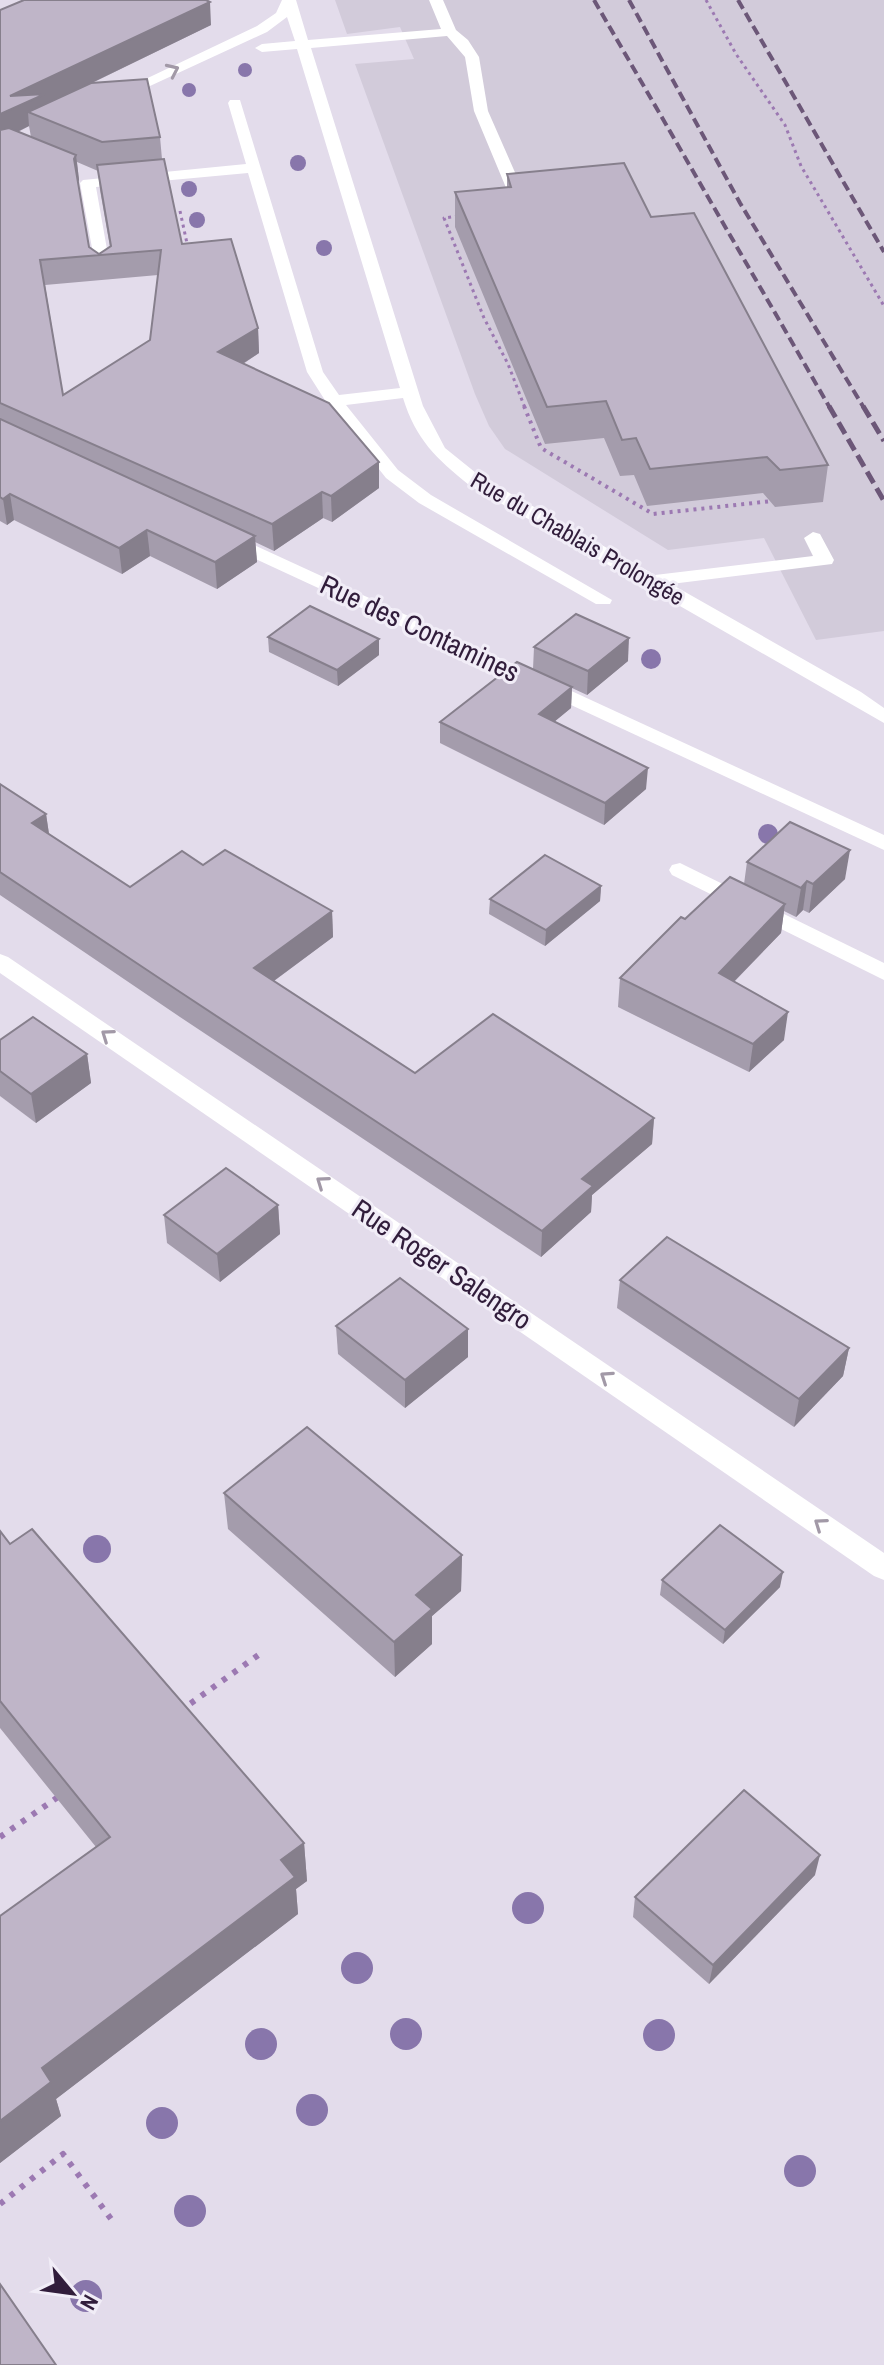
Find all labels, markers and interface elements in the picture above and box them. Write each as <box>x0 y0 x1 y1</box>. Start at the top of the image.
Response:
one-way arrow <box>164 64 179 80</box>
street label: Rue du Chablais Prolongée <box>465 464 691 612</box>
street label: Rue des Contamines <box>314 565 526 691</box>
one-way arrow <box>102 1030 116 1045</box>
one-way arrow <box>317 1177 331 1192</box>
street label: Rue Roger Salengro <box>345 1190 539 1338</box>
one-way arrow <box>600 1372 614 1387</box>
one-way arrow <box>814 1519 828 1534</box>
north arrow <box>32 2253 112 2333</box>
text: N <box>73 2290 106 2316</box>

